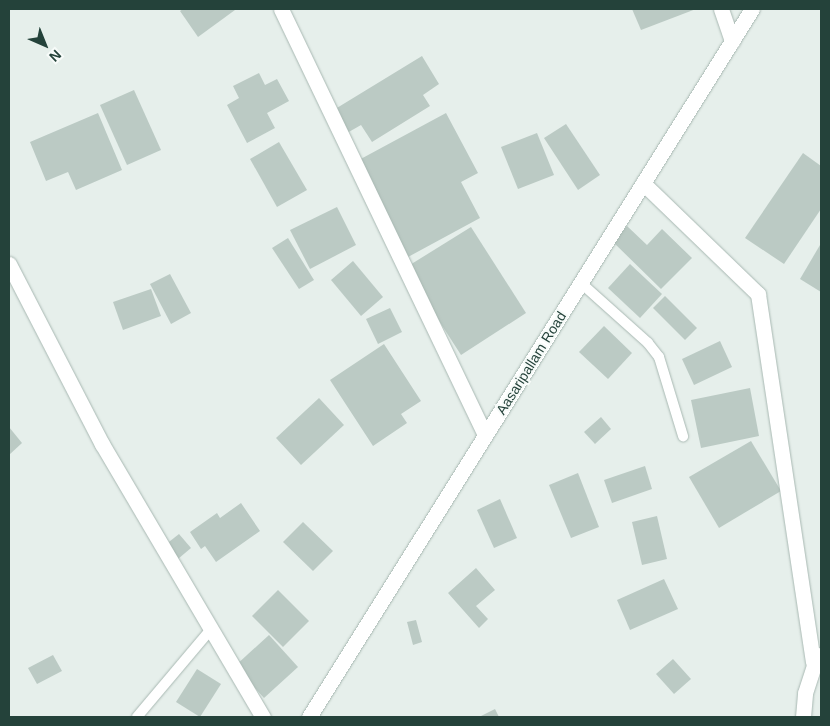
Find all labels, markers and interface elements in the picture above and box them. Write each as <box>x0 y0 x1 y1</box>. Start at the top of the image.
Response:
north arrow <box>20 20 70 70</box>
text: N <box>46 47 65 65</box>
street label: Aasaripallam Road <box>493 308 569 418</box>

